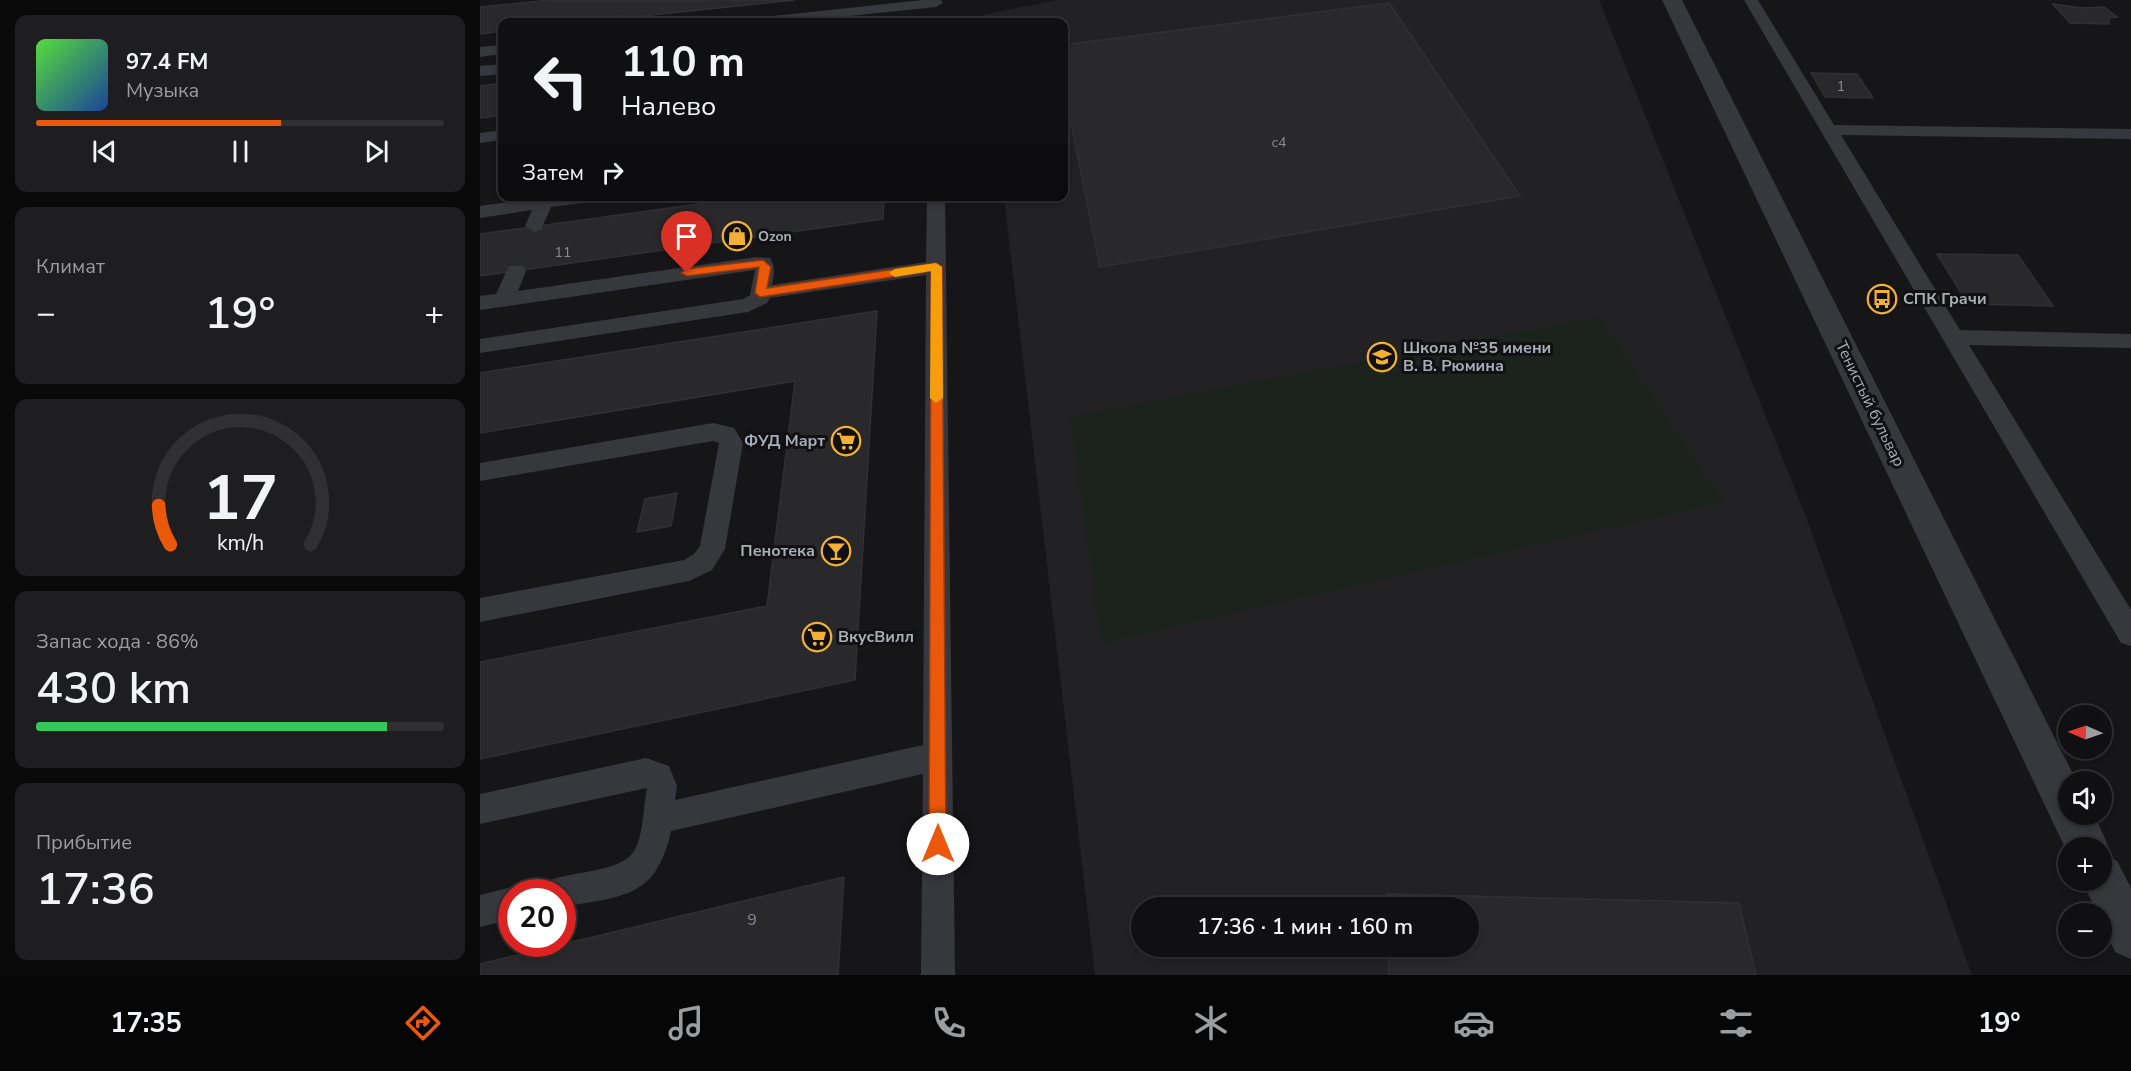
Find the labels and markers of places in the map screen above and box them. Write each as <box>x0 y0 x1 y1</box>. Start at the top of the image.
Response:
pin <box>661 211 712 273</box>
shop icon: Ozon <box>721 220 753 252</box>
place label: Ozon <box>758 227 792 246</box>
bus stop icon: СПК Грачи <box>1866 283 1898 315</box>
place label: СПК Грачи <box>1903 288 1987 310</box>
place label: Школа №35 имени В. В. Рюмина <box>1403 337 1551 377</box>
school or university icon: Школа №35 имени В. В. Рюмина <box>1366 341 1398 373</box>
supermarket icon: ФУД Март <box>830 425 862 457</box>
place label: ФУД Март <box>744 430 825 452</box>
bar icon: Пенотека <box>820 535 852 567</box>
place label: Пенотека <box>740 540 815 562</box>
supermarket icon: ВкусВилл <box>801 621 833 653</box>
place label: ВкусВилл <box>838 626 914 648</box>

